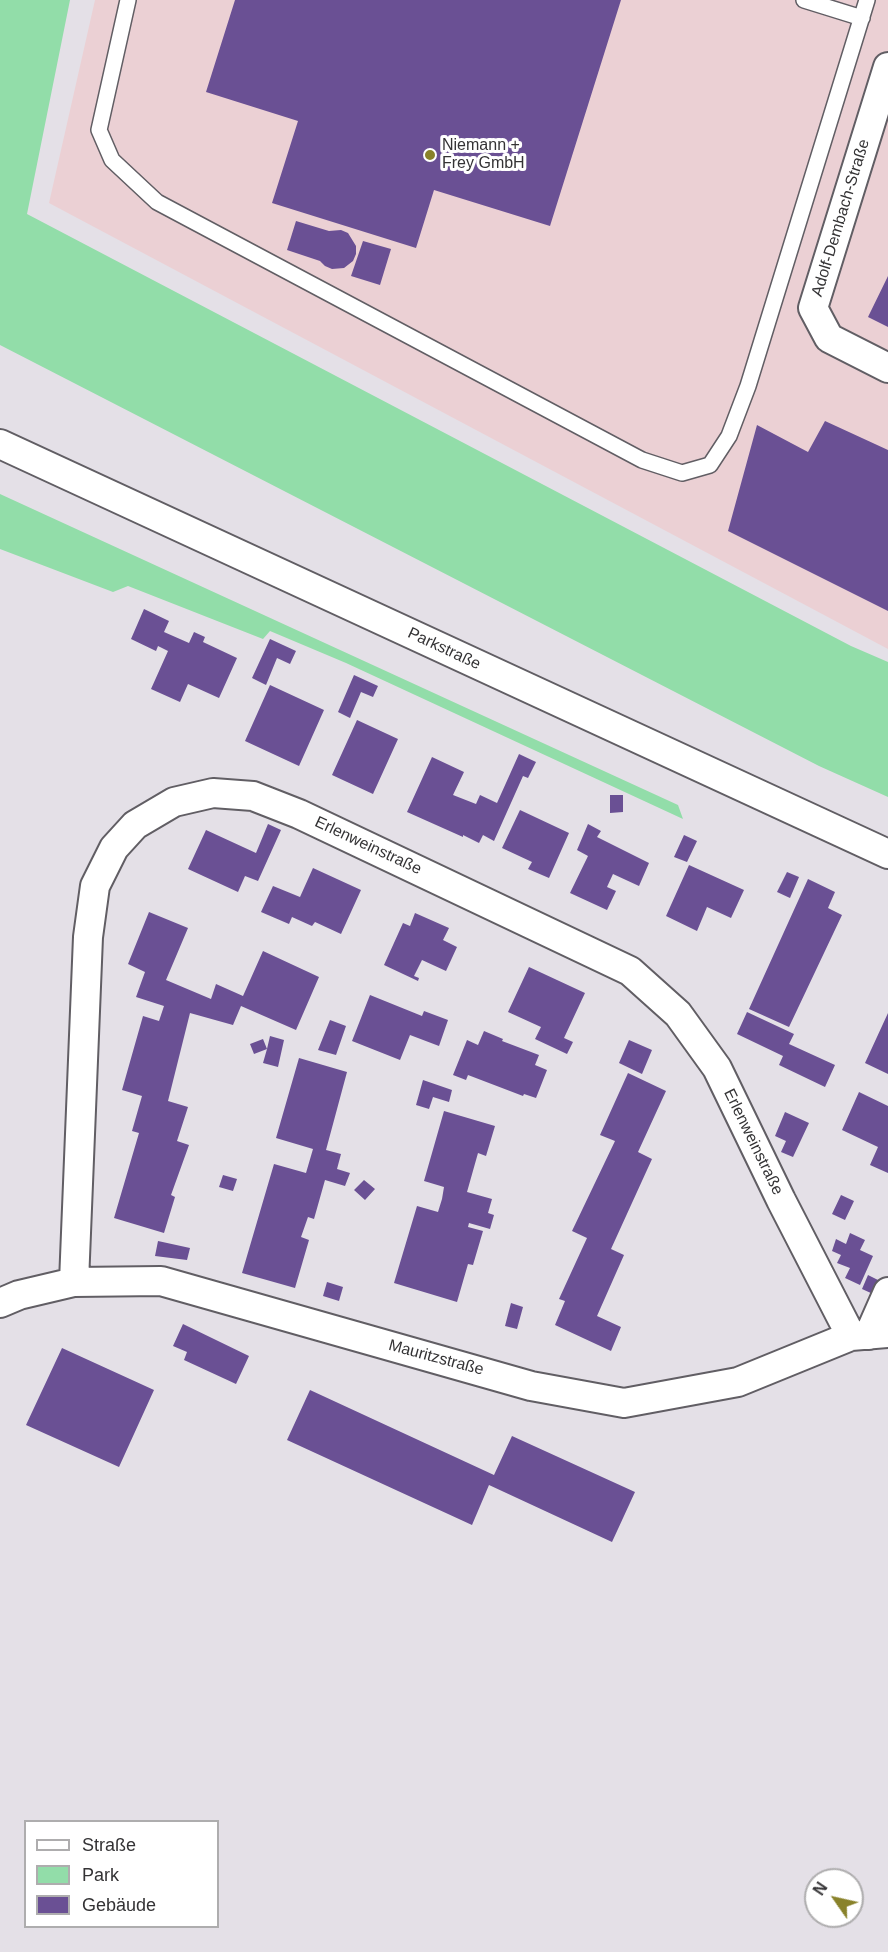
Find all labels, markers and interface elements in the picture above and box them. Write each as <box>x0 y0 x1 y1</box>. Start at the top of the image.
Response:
place label: Niemann + Frey GmbH <box>442 136 525 174</box>
street label: Adolf-Dembach-Straße <box>808 137 874 299</box>
marker: Niemann + Frey GmbH <box>423 148 437 162</box>
street label: Parkstraße <box>404 624 484 674</box>
street label: Erlenweinstraße <box>312 813 424 879</box>
street label: Erlenweinstraße <box>719 1086 787 1198</box>
street label: Mauritzstraße <box>386 1336 486 1380</box>
legend <box>24 1820 219 1928</box>
text: Straße <box>82 1835 136 1855</box>
text: Park <box>82 1865 119 1885</box>
north arrow <box>804 1868 864 1928</box>
text: N <box>810 1879 831 1898</box>
text: Gebäude <box>82 1895 156 1915</box>

